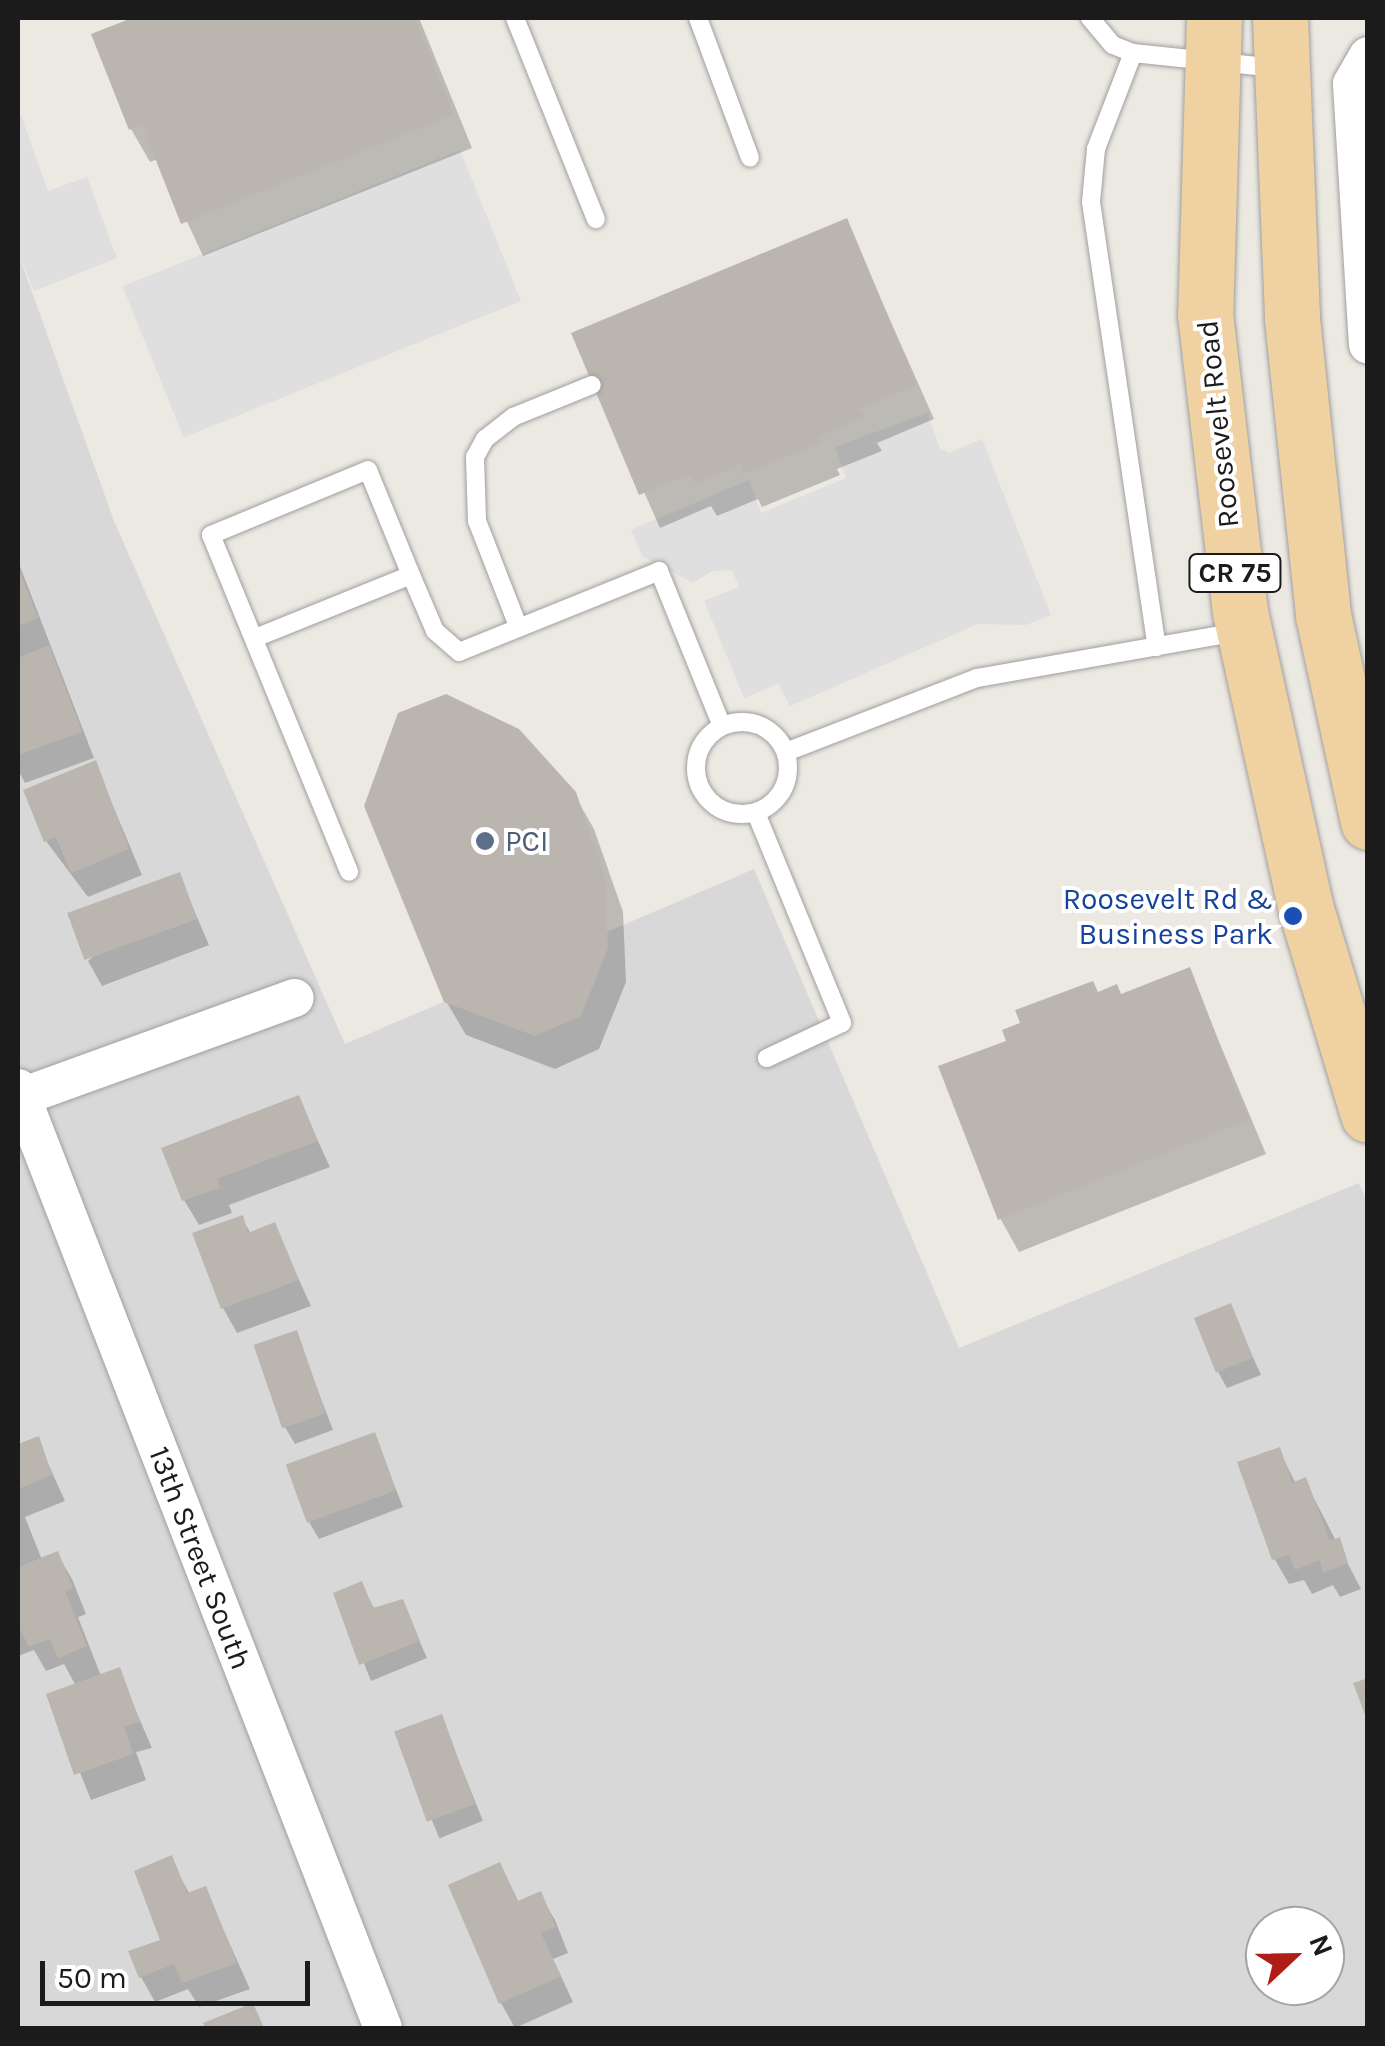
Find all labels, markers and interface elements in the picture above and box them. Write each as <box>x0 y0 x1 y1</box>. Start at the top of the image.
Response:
street label: Roosevelt Road <box>1189 318 1247 530</box>
road number: CR 75 <box>1188 550 1282 596</box>
place label: PCI <box>505 823 548 859</box>
marker: PCI <box>474 830 496 852</box>
place label: Roosevelt Rd & Business Park <box>1063 881 1273 952</box>
marker: Roosevelt Rd & Business Park <box>1282 905 1304 927</box>
street label: 13th Street South <box>141 1442 259 1674</box>
north arrow <box>1245 1906 1345 2006</box>
text: N <box>1302 1930 1340 1961</box>
scale bar <box>45 1941 315 2003</box>
text: 50 m <box>57 1960 127 1996</box>

